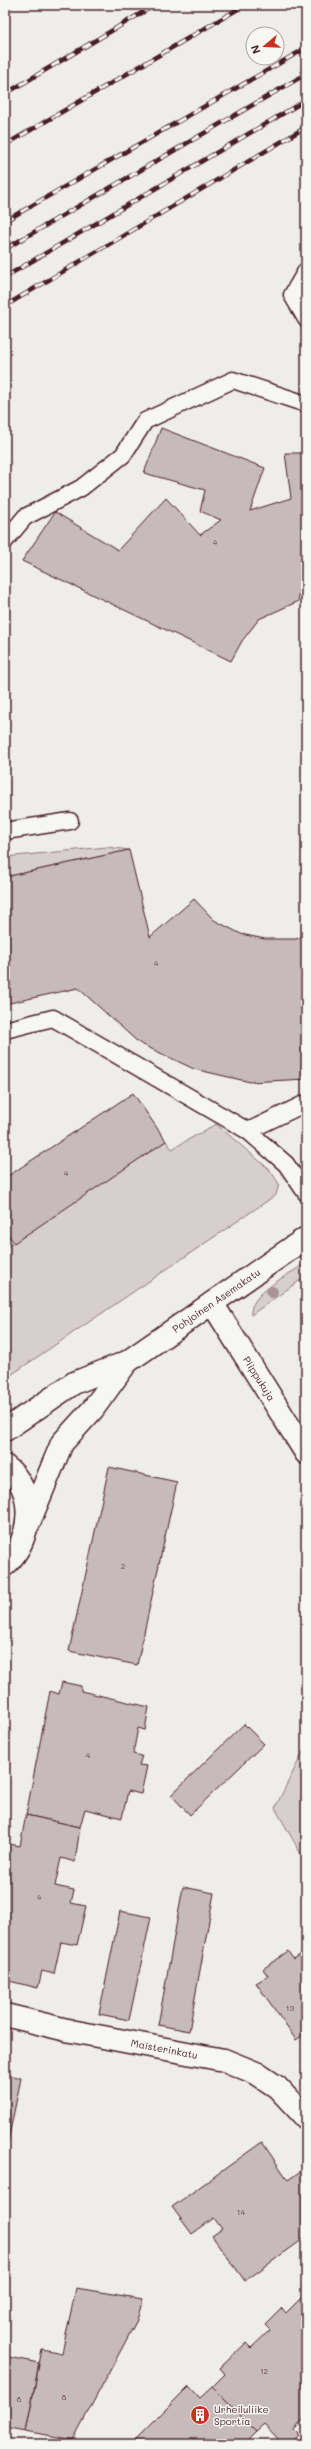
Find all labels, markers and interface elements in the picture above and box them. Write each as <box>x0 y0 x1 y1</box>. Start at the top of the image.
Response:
north arrow <box>245 26 285 66</box>
text: N <box>247 43 264 56</box>
house number: 4 <box>213 537 218 547</box>
house number: 4 <box>154 958 159 968</box>
house number: 4 <box>64 1168 69 1178</box>
street label: Pohjoinen Asemakatu <box>169 1265 263 1336</box>
street label: Piippukuja <box>240 1353 279 1404</box>
house number: 2 <box>121 1561 125 1571</box>
house number: 4 <box>86 1750 91 1760</box>
house number: 4 <box>37 1892 42 1902</box>
house number: 13 <box>286 2003 294 2013</box>
street label: Maisterinkatu <box>130 2036 199 2062</box>
house number: 14 <box>237 2207 245 2217</box>
house number: 12 <box>260 2366 268 2376</box>
house number: 8 <box>62 2392 67 2402</box>
house number: 8 <box>17 2394 22 2404</box>
place label: Urheiluliike Sportia <box>214 2402 269 2428</box>
building icon: Urheiluliike Sportia <box>189 2404 211 2426</box>

